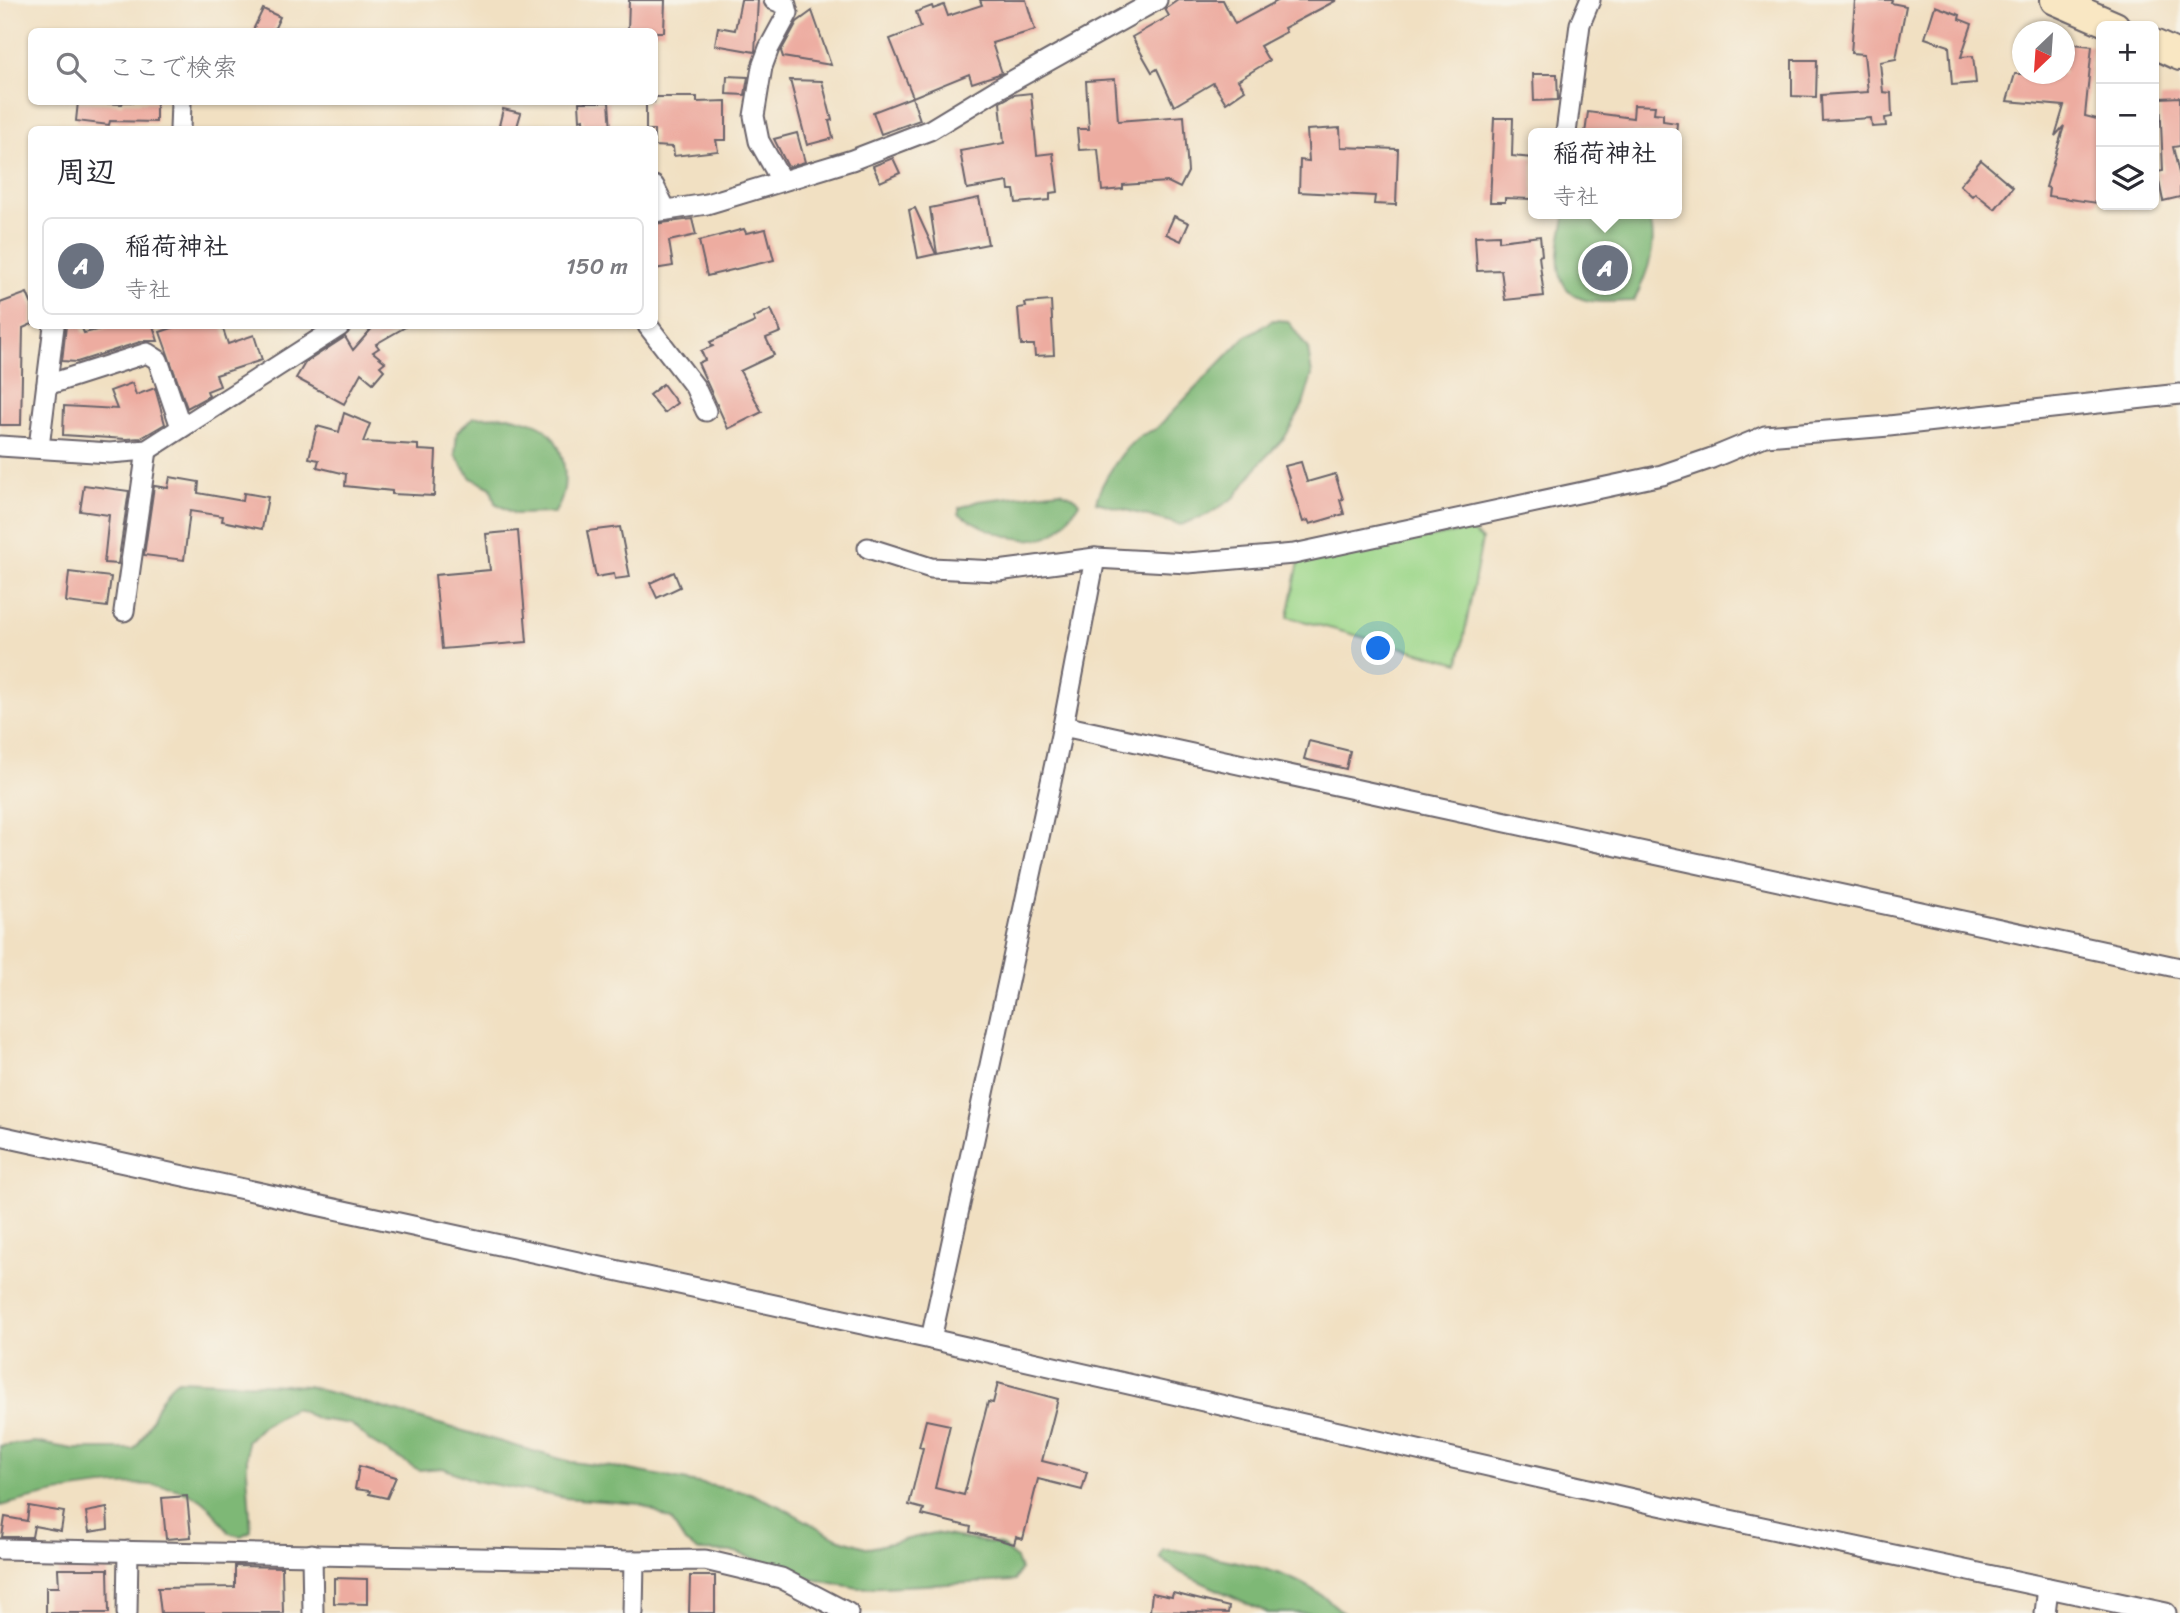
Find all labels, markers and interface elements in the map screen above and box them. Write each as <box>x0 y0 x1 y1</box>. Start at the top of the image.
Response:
north arrow <box>2012 21 2075 84</box>
map controls <box>2096 21 2159 210</box>
button: + <box>2096 21 2159 84</box>
search box <box>28 28 658 105</box>
text: ここで検索 <box>108 44 238 90</box>
icon: search <box>52 48 90 86</box>
button: − <box>2096 84 2159 147</box>
popup <box>1528 128 1682 219</box>
text: 稲荷神社 <box>1553 130 1657 176</box>
text: 周辺 <box>56 145 116 199</box>
button: layers <box>2096 147 2159 210</box>
text: 寺社 <box>1553 176 1599 217</box>
text: 稲荷神社 <box>125 223 229 269</box>
pin: A <box>1582 242 1628 294</box>
text: A <box>73 246 89 287</box>
text: 150 m <box>566 246 628 287</box>
text: 寺社 <box>125 269 171 310</box>
your location <box>1361 631 1395 665</box>

